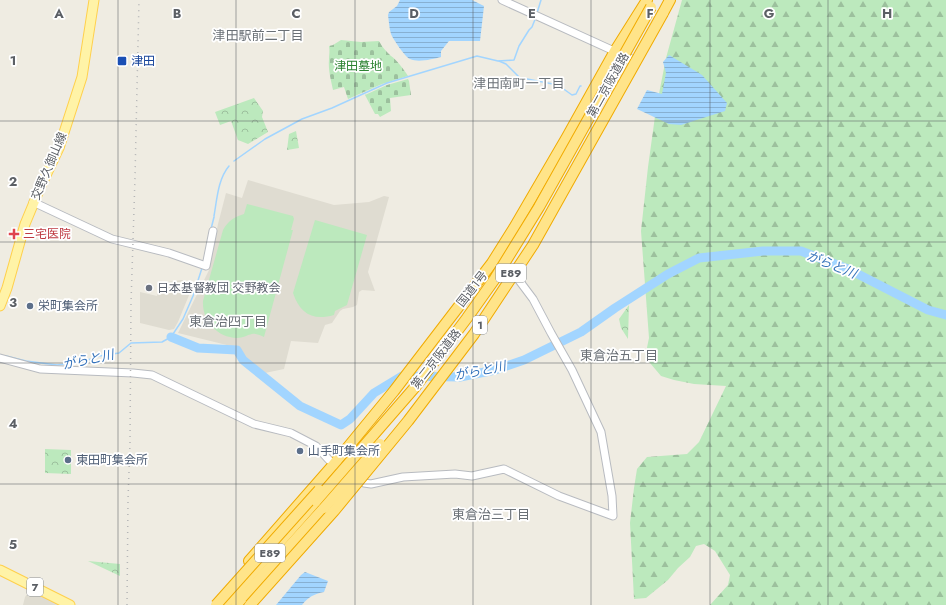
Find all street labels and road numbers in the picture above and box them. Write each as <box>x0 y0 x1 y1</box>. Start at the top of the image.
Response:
street label: 第二京阪道路 <box>583 49 633 121</box>
street label: 交野久御山線 <box>27 129 71 203</box>
road number: E89 <box>496 264 526 282</box>
street label: 国道1号 <box>452 267 492 311</box>
road number: 1 <box>473 316 487 334</box>
street label: 第二京阪道路 <box>407 325 465 393</box>
road number: E89 <box>255 544 285 562</box>
road number: 7 <box>27 578 43 596</box>

